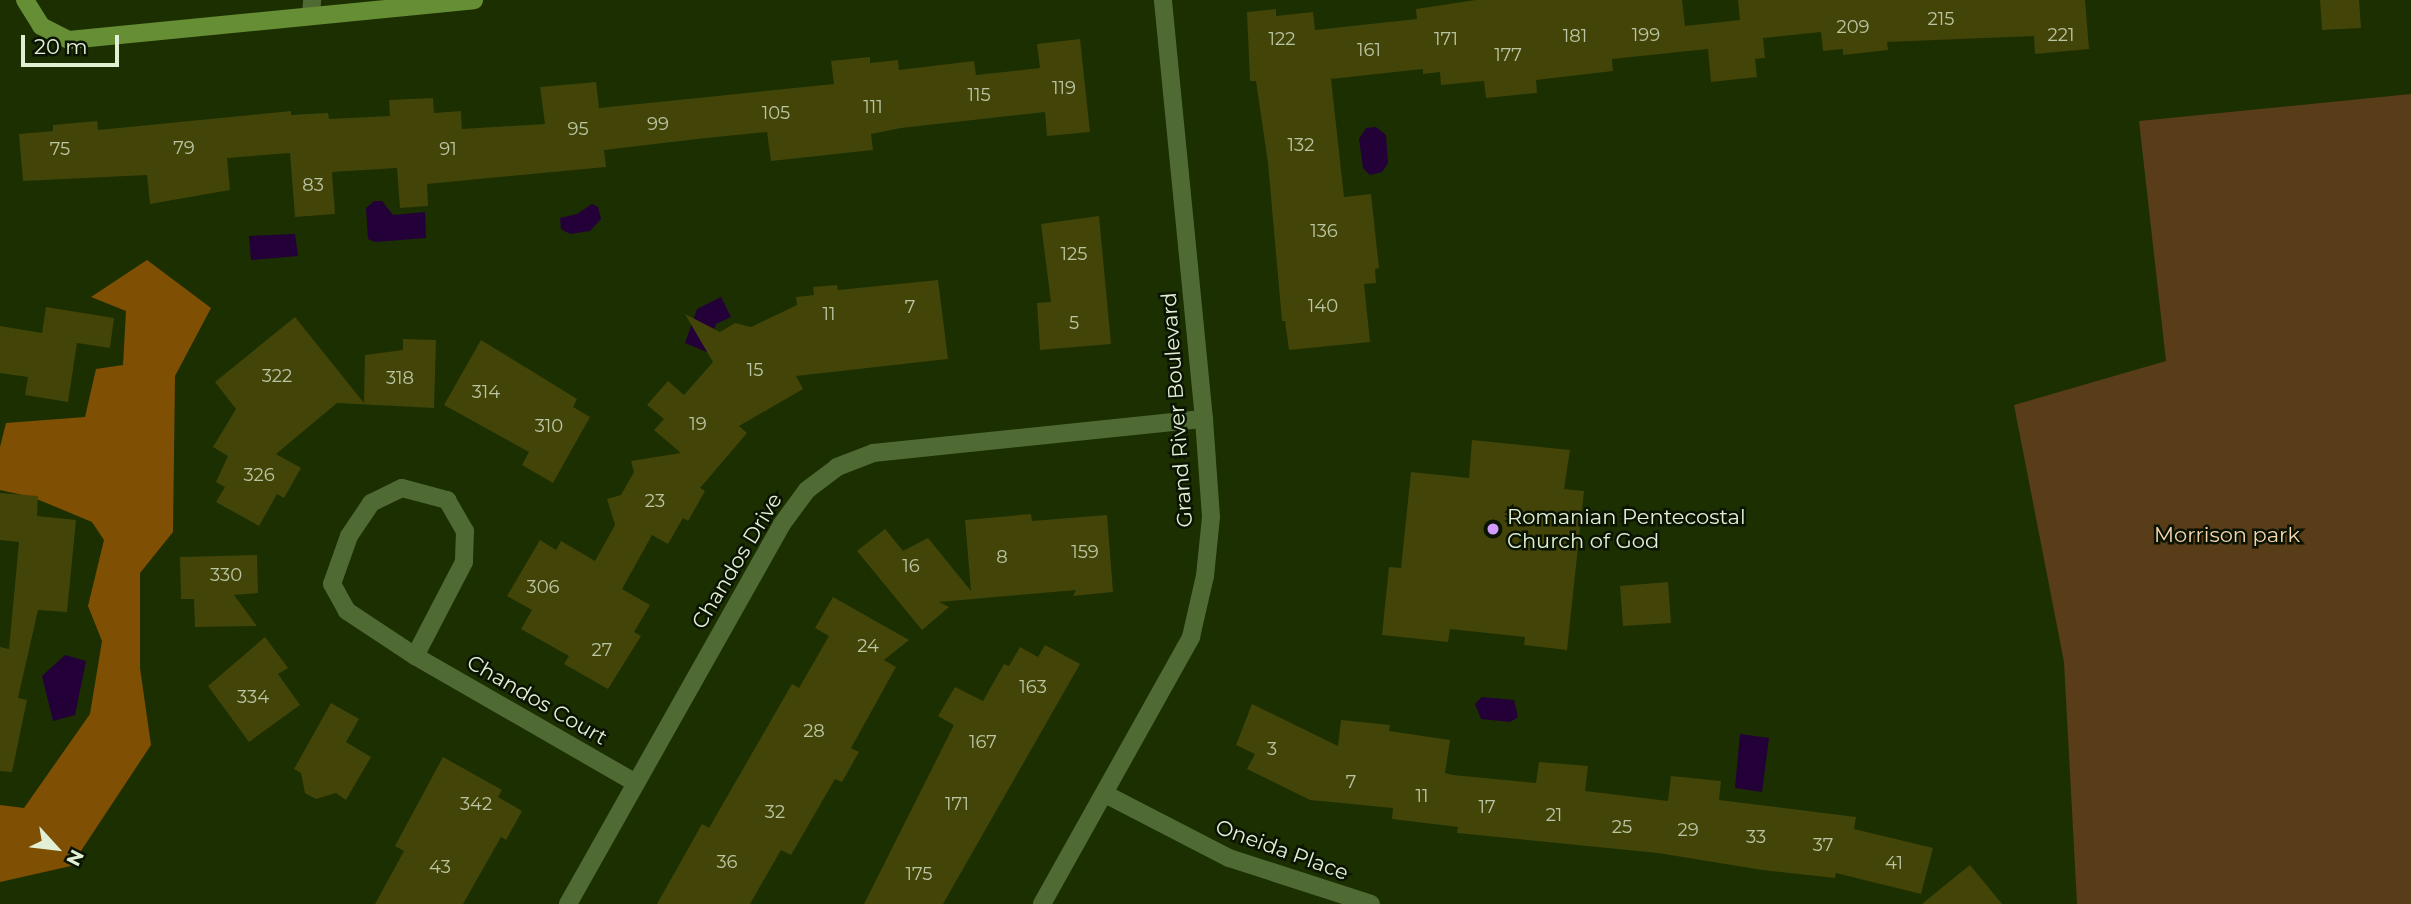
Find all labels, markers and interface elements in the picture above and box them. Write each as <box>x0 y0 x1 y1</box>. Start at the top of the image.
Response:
house number: 215 <box>1928 8 1954 30</box>
house number: 209 <box>1836 16 1870 38</box>
scale bar <box>24 21 122 65</box>
house number: 199 <box>1632 24 1660 46</box>
house number: 221 <box>2048 24 2074 46</box>
house number: 181 <box>1563 25 1587 47</box>
house number: 122 <box>1269 28 1295 50</box>
house number: 171 <box>1434 28 1458 50</box>
text: 20 m <box>34 34 88 59</box>
house number: 161 <box>1357 39 1381 61</box>
house number: 177 <box>1494 44 1522 66</box>
house number: 119 <box>1052 77 1076 99</box>
house number: 115 <box>967 84 991 106</box>
house number: 111 <box>863 96 883 118</box>
house number: 105 <box>762 102 790 124</box>
house number: 99 <box>647 113 669 135</box>
house number: 95 <box>567 118 589 140</box>
house number: 132 <box>1288 134 1314 156</box>
house number: 79 <box>173 137 195 159</box>
house number: 75 <box>50 138 70 160</box>
house number: 91 <box>439 138 457 160</box>
house number: 83 <box>302 174 324 196</box>
house number: 136 <box>1310 220 1338 242</box>
house number: 125 <box>1061 243 1087 265</box>
street label: Grand River Boulevard <box>1156 292 1198 528</box>
house number: 140 <box>1308 295 1338 317</box>
house number: 7 <box>905 296 915 318</box>
house number: 11 <box>823 303 835 325</box>
house number: 5 <box>1069 312 1079 334</box>
house number: 15 <box>747 359 763 381</box>
house number: 322 <box>262 365 292 387</box>
house number: 318 <box>386 367 414 389</box>
house number: 314 <box>472 381 500 403</box>
house number: 19 <box>689 413 707 435</box>
house number: 310 <box>535 415 563 437</box>
house number: 326 <box>243 464 275 486</box>
street label: Chandos Drive <box>687 489 787 633</box>
house number: 23 <box>645 490 665 512</box>
place label: Romanian Pentecostal Church of God <box>1507 504 1746 554</box>
marker: Romanian Pentecostal Church of God <box>1485 521 1501 537</box>
park label: Morrison park <box>2154 522 2300 548</box>
house number: 159 <box>1071 541 1099 563</box>
house number: 8 <box>996 546 1008 568</box>
house number: 16 <box>902 555 920 577</box>
house number: 330 <box>210 564 242 586</box>
house number: 306 <box>526 576 560 598</box>
house number: 24 <box>857 635 879 657</box>
house number: 27 <box>592 639 612 661</box>
street label: Chandos Court <box>462 650 612 750</box>
house number: 163 <box>1019 676 1047 698</box>
house number: 334 <box>237 686 269 708</box>
house number: 28 <box>803 720 825 742</box>
house number: 167 <box>969 731 997 753</box>
house number: 3 <box>1267 738 1277 760</box>
house number: 7 <box>1346 771 1356 793</box>
house number: 11 <box>1416 785 1428 807</box>
house number: 342 <box>460 793 492 815</box>
house number: 171 <box>945 793 969 815</box>
house number: 17 <box>1478 796 1496 818</box>
house number: 32 <box>765 801 785 823</box>
house number: 21 <box>1546 804 1562 826</box>
north arrow <box>21 813 91 883</box>
street label: Oneida Place <box>1212 814 1352 886</box>
house number: 25 <box>1612 816 1632 838</box>
house number: 29 <box>1677 819 1699 841</box>
house number: 33 <box>1746 826 1766 848</box>
house number: 37 <box>1813 834 1833 856</box>
text: N <box>61 846 89 870</box>
house number: 36 <box>716 851 738 873</box>
house number: 41 <box>1885 852 1903 874</box>
house number: 43 <box>429 856 451 878</box>
house number: 175 <box>906 863 932 885</box>

